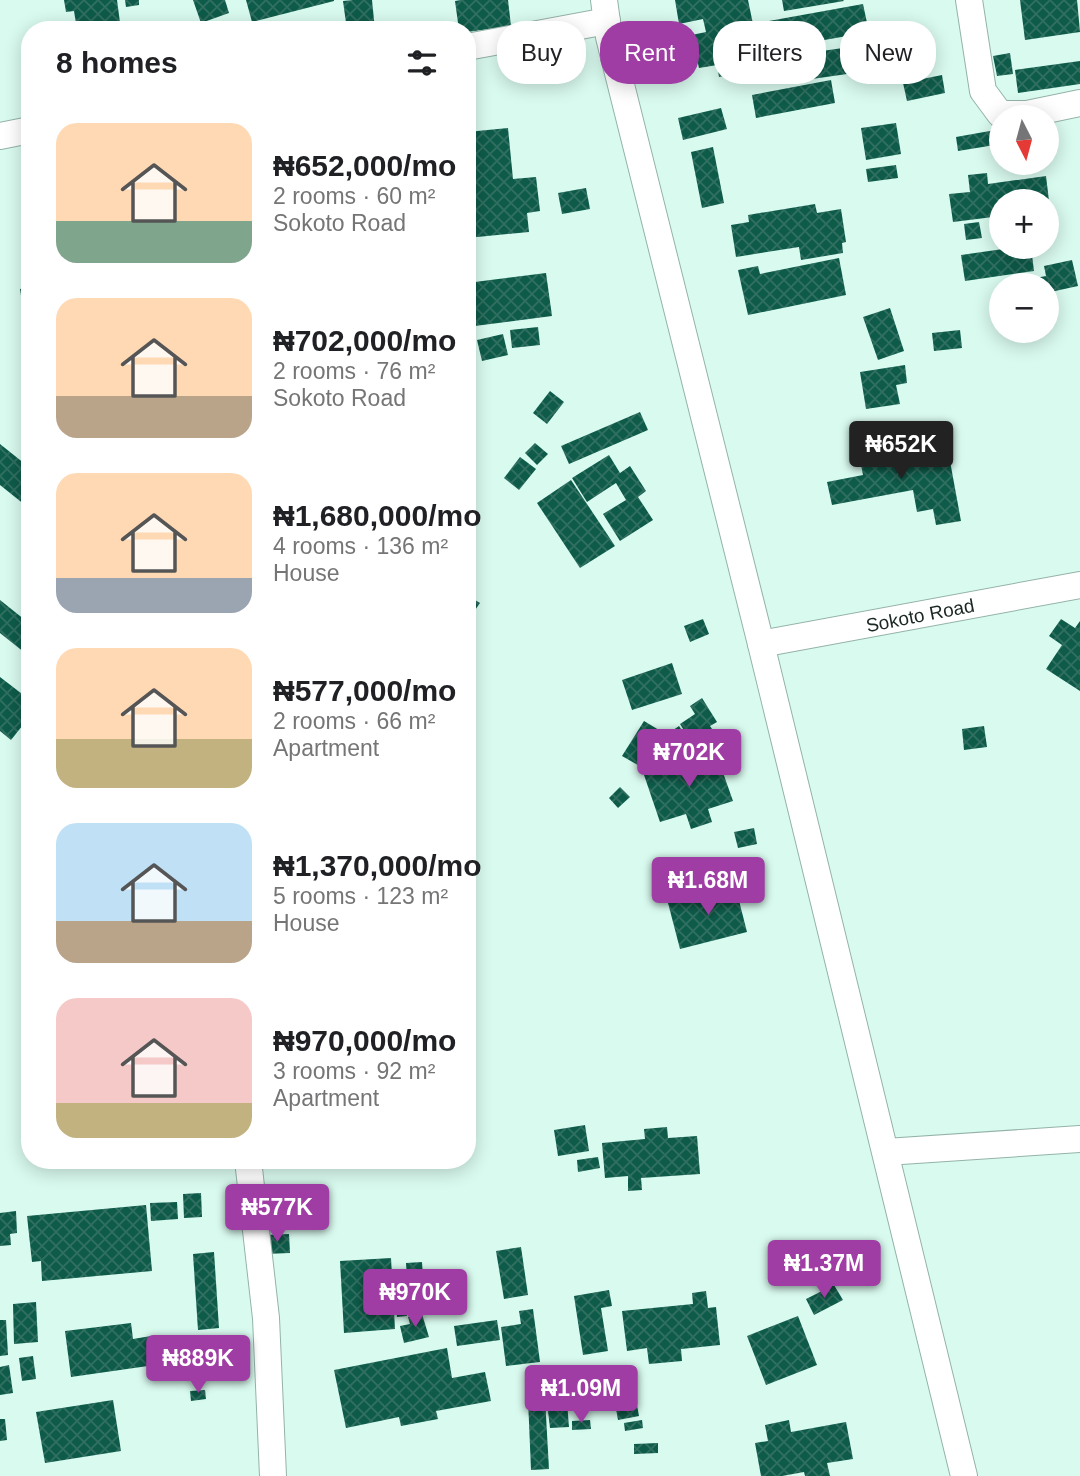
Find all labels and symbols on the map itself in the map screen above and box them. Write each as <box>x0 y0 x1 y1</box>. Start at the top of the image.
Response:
north arrow <box>989 105 1059 175</box>
pin: ₦652K <box>852 421 950 481</box>
street label: Sokoto Road <box>864 595 976 636</box>
pin: ₦702K <box>640 730 738 789</box>
pin: ₦1.68M <box>651 858 765 917</box>
pin: ₦577K <box>228 1184 326 1244</box>
pin: ₦1.37M <box>767 1240 881 1300</box>
pin: ₦970K <box>366 1270 464 1329</box>
pin: ₦889K <box>149 1336 247 1395</box>
pin: ₦1.09M <box>524 1366 638 1425</box>

